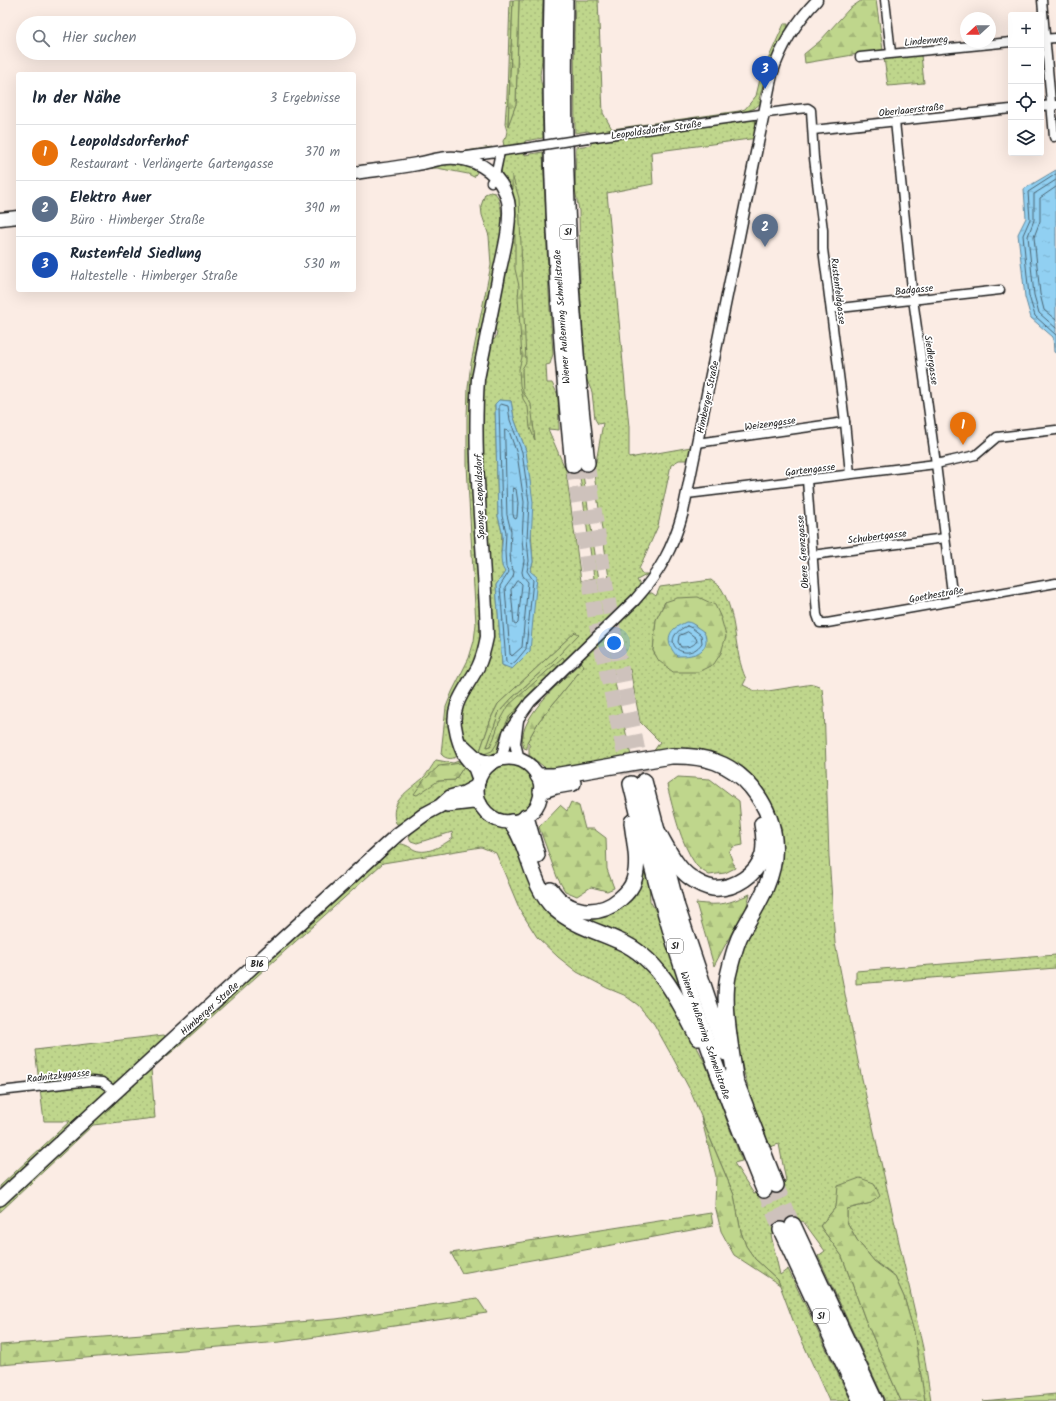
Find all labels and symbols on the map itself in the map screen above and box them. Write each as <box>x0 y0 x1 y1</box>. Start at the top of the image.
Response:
north arrow <box>960 12 996 48</box>
street label: Lindenweg <box>903 31 949 51</box>
pin: 3 <box>752 56 778 89</box>
street label: Oberlaaerstraße <box>878 99 945 121</box>
street label: Leopoldsdorfer Straße <box>610 116 703 144</box>
pin: 2 <box>752 214 778 247</box>
road number: S1 <box>560 225 576 239</box>
street label: Wiener Außenring Schnellstraße <box>549 249 575 385</box>
street label: Rustenfeldgasse <box>826 257 850 326</box>
street label: Badgasse <box>894 280 935 300</box>
street label: Siedlergasse <box>920 334 942 386</box>
street label: Himberger Straße <box>692 359 724 435</box>
street label: Weizengasse <box>744 412 797 435</box>
pin: 1 <box>950 412 976 445</box>
street label: Spange Leopoldsdorf <box>470 453 489 540</box>
street label: Gartengasse <box>784 459 837 481</box>
street label: Obere Grenzgasse <box>792 514 814 589</box>
street label: Schubertgasse <box>847 525 908 549</box>
street label: Goethestraße <box>908 582 965 608</box>
your location <box>604 633 624 653</box>
road number: S1 <box>667 939 683 953</box>
road number: B16 <box>246 957 268 971</box>
street label: Wiener Außenring Schnellstraße <box>676 969 735 1102</box>
street label: Himberger Straße <box>177 978 243 1040</box>
street label: Radnitzkygasse <box>26 1065 91 1087</box>
road number: S1 <box>813 1309 829 1323</box>

